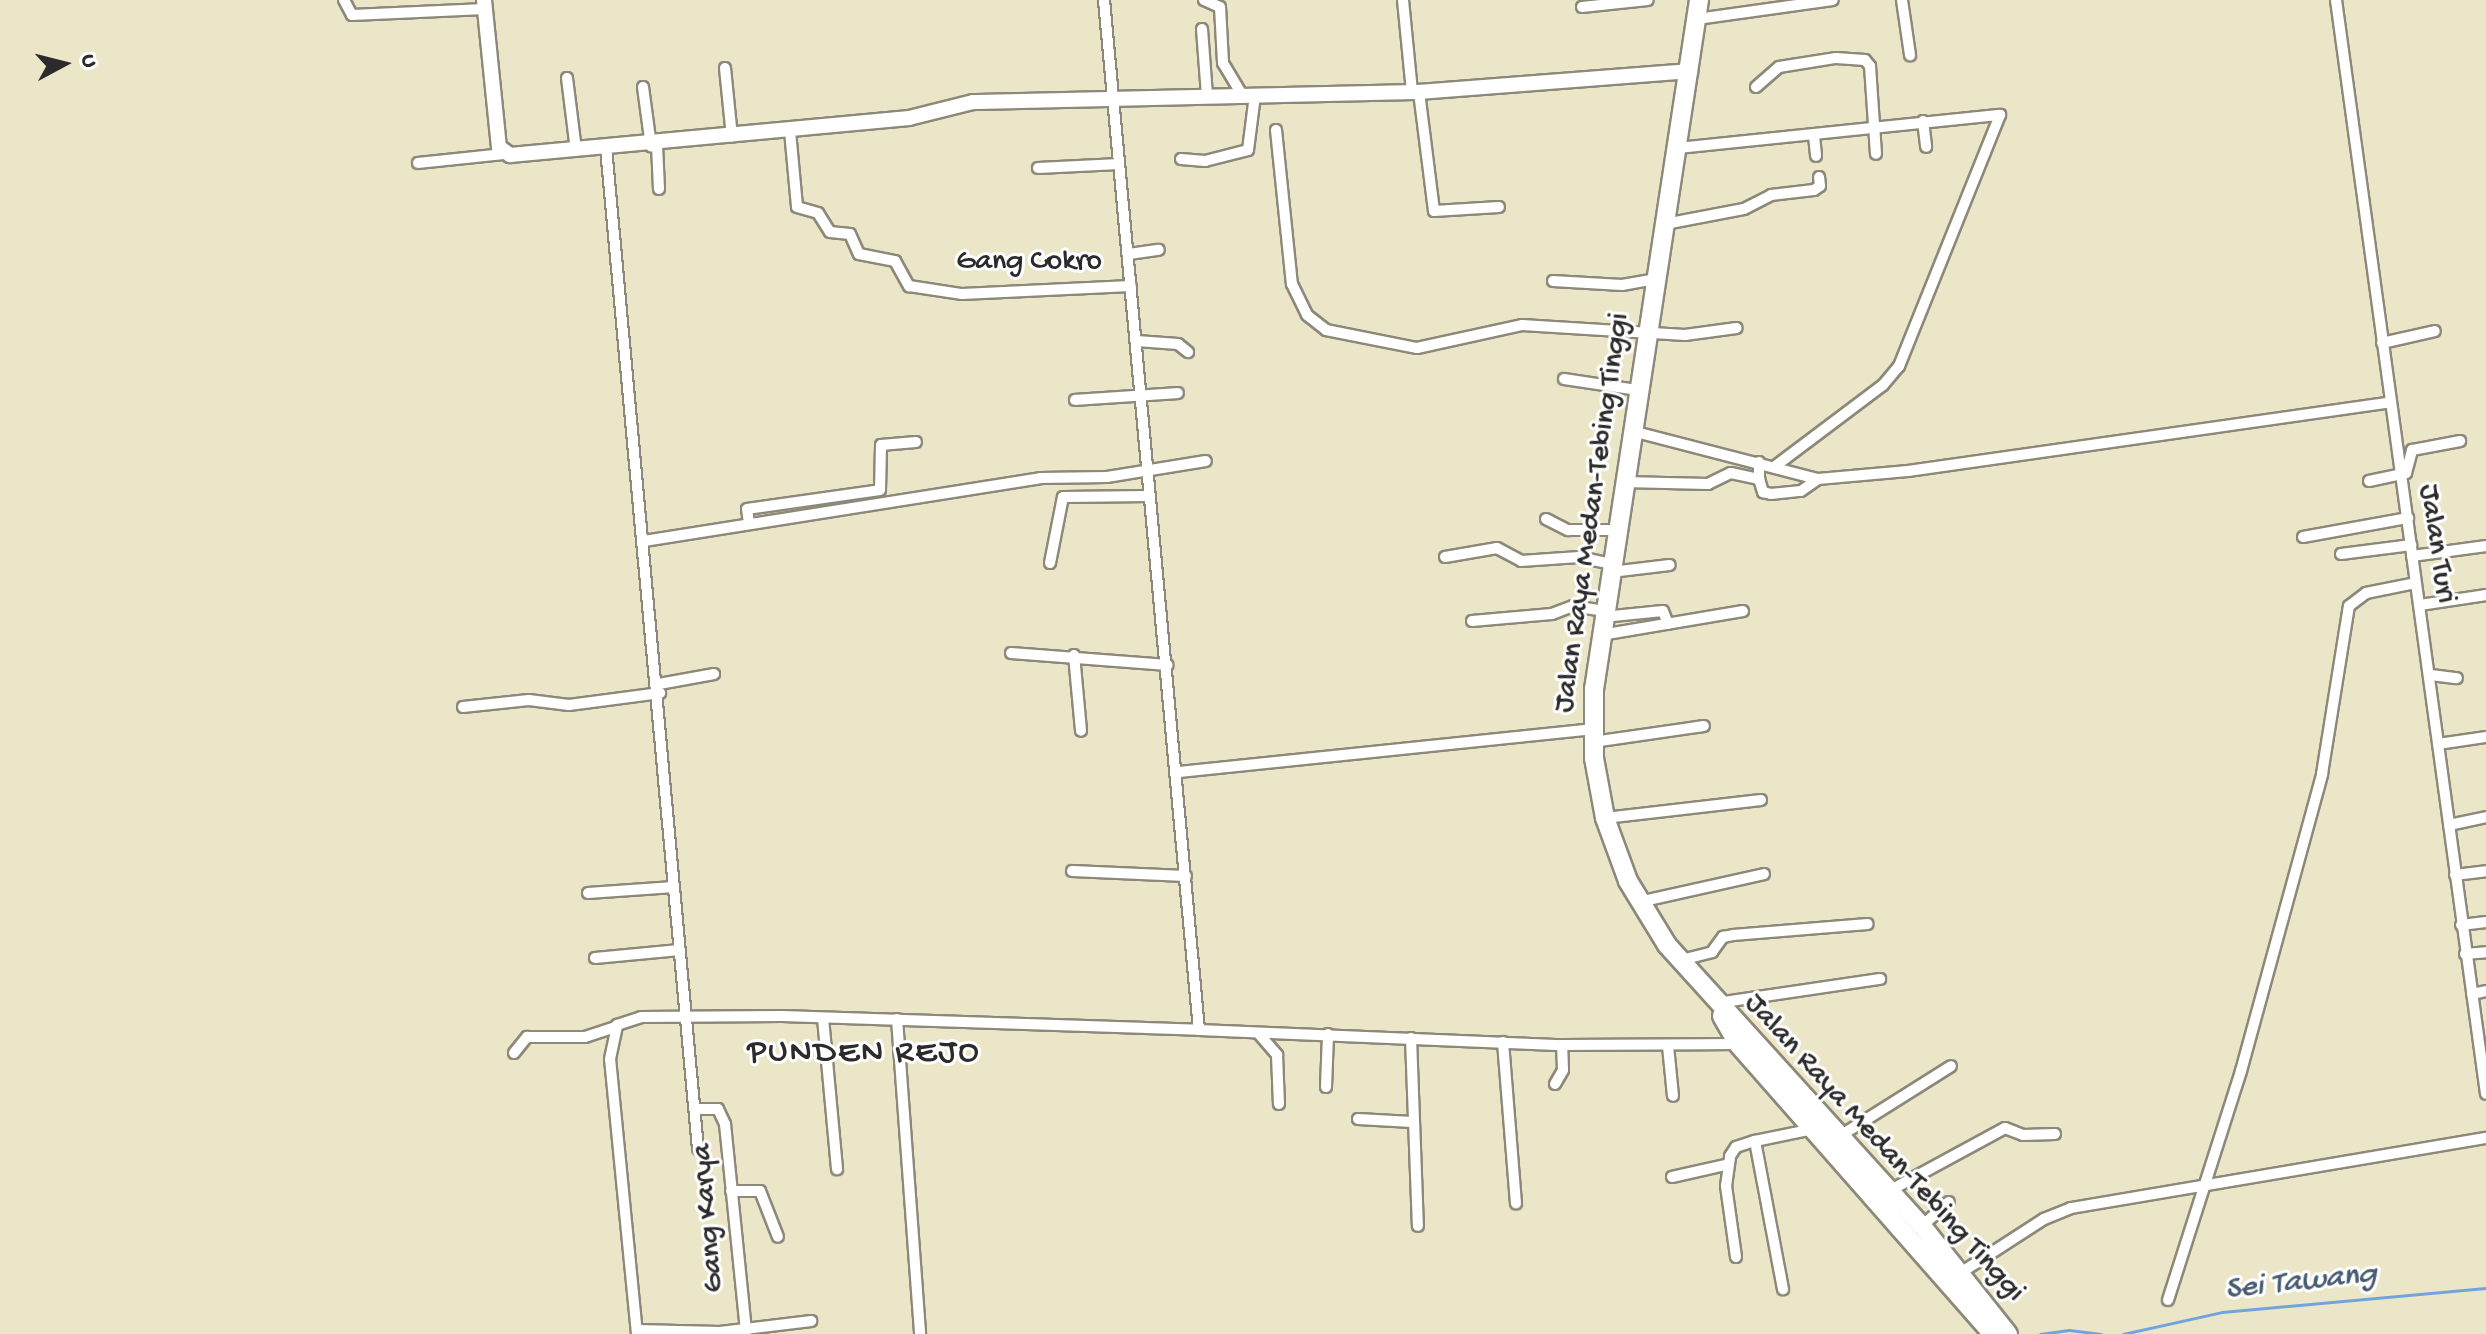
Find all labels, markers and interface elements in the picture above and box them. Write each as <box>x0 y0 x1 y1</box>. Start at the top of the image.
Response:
north arrow <box>24 24 104 104</box>
text: U <box>74 53 101 69</box>
street label: Gang Cokro <box>956 245 1102 281</box>
street label: Jalan Raya Medan-Tebing Tinggi <box>1548 311 1640 715</box>
street label: Jalan Turi <box>2408 482 2462 606</box>
street label: Jalan Raya Medan-Tebing Tinggi <box>1735 987 2031 1311</box>
district label: PUNDEN REJO <box>747 1035 981 1075</box>
street label: Gang Karya <box>686 1142 734 1294</box>
water label: Sei Tawang <box>2223 1256 2379 1310</box>

